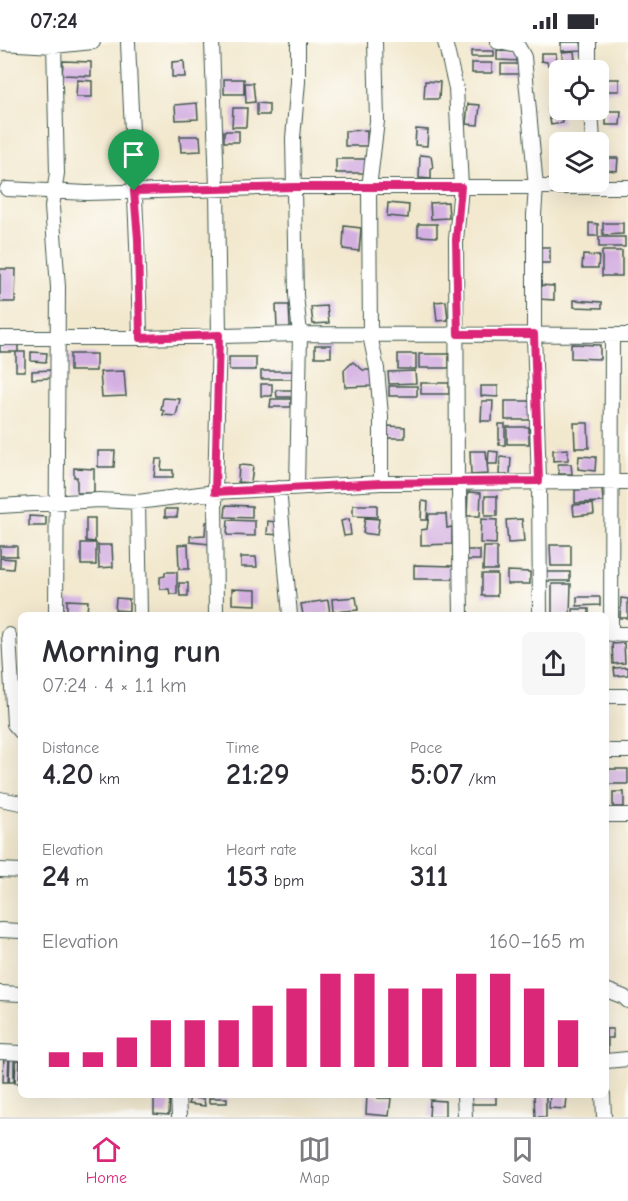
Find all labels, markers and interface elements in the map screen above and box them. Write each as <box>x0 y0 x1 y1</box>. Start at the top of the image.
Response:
text: 07:24 <box>30 8 78 34</box>
map controls <box>549 60 609 192</box>
button: locate <box>549 60 609 120</box>
pin <box>108 129 159 191</box>
button: layers <box>549 132 609 192</box>
icon: arrive <box>117 138 150 171</box>
text: Morning run <box>42 632 221 670</box>
button: share <box>522 632 585 695</box>
text: 07:24 · 4 × 1.1 km <box>42 674 187 697</box>
text: Distance <box>42 739 99 757</box>
text: Time <box>226 739 259 757</box>
text: Pace <box>410 739 442 757</box>
text: 4.20 <box>42 757 94 792</box>
text: 21:29 <box>226 757 290 792</box>
text: 5:07 <box>410 757 463 792</box>
text: km <box>94 770 120 788</box>
text: /km <box>463 770 496 788</box>
text: Elevation <box>42 841 103 859</box>
text: Heart rate <box>226 841 297 859</box>
text: kcal <box>410 841 437 859</box>
text: 24 <box>42 859 70 894</box>
text: 153 <box>226 859 269 894</box>
text: 311 <box>410 859 448 894</box>
text: m <box>70 872 89 890</box>
text: bpm <box>269 872 304 890</box>
text: Elevation <box>42 930 119 953</box>
text: 160–165 m <box>489 930 585 953</box>
tab: Home <box>86 1133 127 1187</box>
tab: Map <box>298 1133 331 1187</box>
tab: Saved <box>502 1133 542 1187</box>

